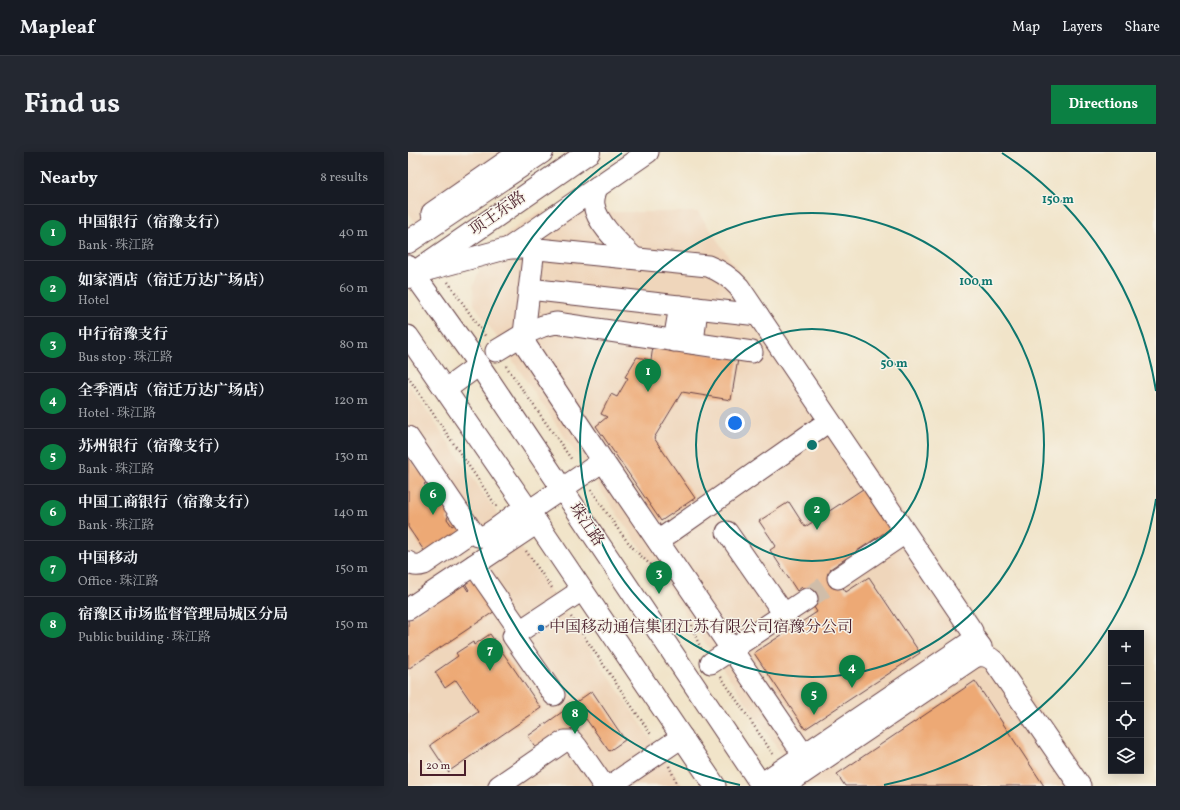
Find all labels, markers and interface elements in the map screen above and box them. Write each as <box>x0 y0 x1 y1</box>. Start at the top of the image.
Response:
text: Mapleaf <box>20 15 95 41</box>
text: Map <box>1012 18 1040 37</box>
text: Layers <box>1062 18 1102 37</box>
text: Share <box>1124 18 1160 37</box>
text: Find us <box>24 85 120 124</box>
button: Directions <box>1051 85 1156 124</box>
text: Nearby <box>40 167 98 190</box>
text: 8 results <box>320 169 368 187</box>
street label: 项王东路 <box>465 187 531 241</box>
text: 150 m <box>1042 192 1074 208</box>
text: 中国银行（宿豫支行） <box>78 213 228 234</box>
text: 1 <box>50 224 56 242</box>
text: 40 m <box>339 224 368 242</box>
text: Bank · 珠江路 <box>78 237 154 255</box>
text: 如家酒店（宿迁万达广场店） <box>78 271 273 292</box>
text: 100 m <box>959 274 993 290</box>
text: 2 <box>50 280 56 298</box>
text: 60 m <box>340 280 368 298</box>
text: Hotel <box>78 292 109 310</box>
text: 中行宿豫支行 <box>78 325 168 346</box>
text: 3 <box>50 336 56 354</box>
text: 80 m <box>339 336 368 354</box>
text: Bus stop · 珠江路 <box>78 349 173 367</box>
text: 50 m <box>880 356 908 372</box>
pin: 1 <box>635 359 661 392</box>
text: 全季酒店（宿迁万达广场店） <box>78 381 273 402</box>
text: 4 <box>49 392 57 410</box>
text: 120 m <box>334 392 368 410</box>
text: Hotel · 珠江路 <box>78 405 156 423</box>
your location <box>725 413 745 433</box>
text: 苏州银行（宿豫支行） <box>78 437 228 458</box>
centre of rings <box>805 438 819 452</box>
text: 5 <box>50 448 56 466</box>
text: 130 m <box>335 448 368 466</box>
text: Bank · 珠江路 <box>78 461 154 479</box>
pin: 6 <box>420 482 446 515</box>
text: 中国工商银行（宿豫支行） <box>78 493 258 514</box>
pin: 2 <box>804 497 830 530</box>
street label: 珠江路 <box>563 499 609 551</box>
text: 6 <box>49 504 57 522</box>
text: 140 m <box>334 504 368 522</box>
text: Bank · 珠江路 <box>78 517 154 535</box>
text: 中国移动 <box>78 549 138 570</box>
text: 7 <box>50 560 56 578</box>
text: 150 m <box>335 560 368 578</box>
pin: 3 <box>646 561 672 594</box>
text: Office · 珠江路 <box>78 573 159 591</box>
text: 宿豫区市场监督管理局城区分局 <box>78 605 288 626</box>
text: 8 <box>49 616 57 634</box>
text: 150 m <box>335 616 368 634</box>
place label: 中国移动通信集团江苏有限公司宿豫分公司 <box>549 617 853 639</box>
marker: 中国移动通信集团江苏有限公司宿豫分公司 <box>536 623 546 633</box>
text: Public building · 珠江路 <box>78 629 211 647</box>
map controls <box>1108 630 1144 774</box>
button: + <box>1108 630 1144 666</box>
pin: 7 <box>477 638 503 671</box>
pin: 4 <box>839 655 865 688</box>
button: − <box>1108 666 1144 702</box>
pin: 5 <box>801 682 827 715</box>
pin: 8 <box>562 701 588 734</box>
button: locate <box>1108 702 1144 738</box>
button: layers <box>1108 738 1144 774</box>
scale bar <box>420 758 466 777</box>
text: 20 m <box>426 759 450 774</box>

